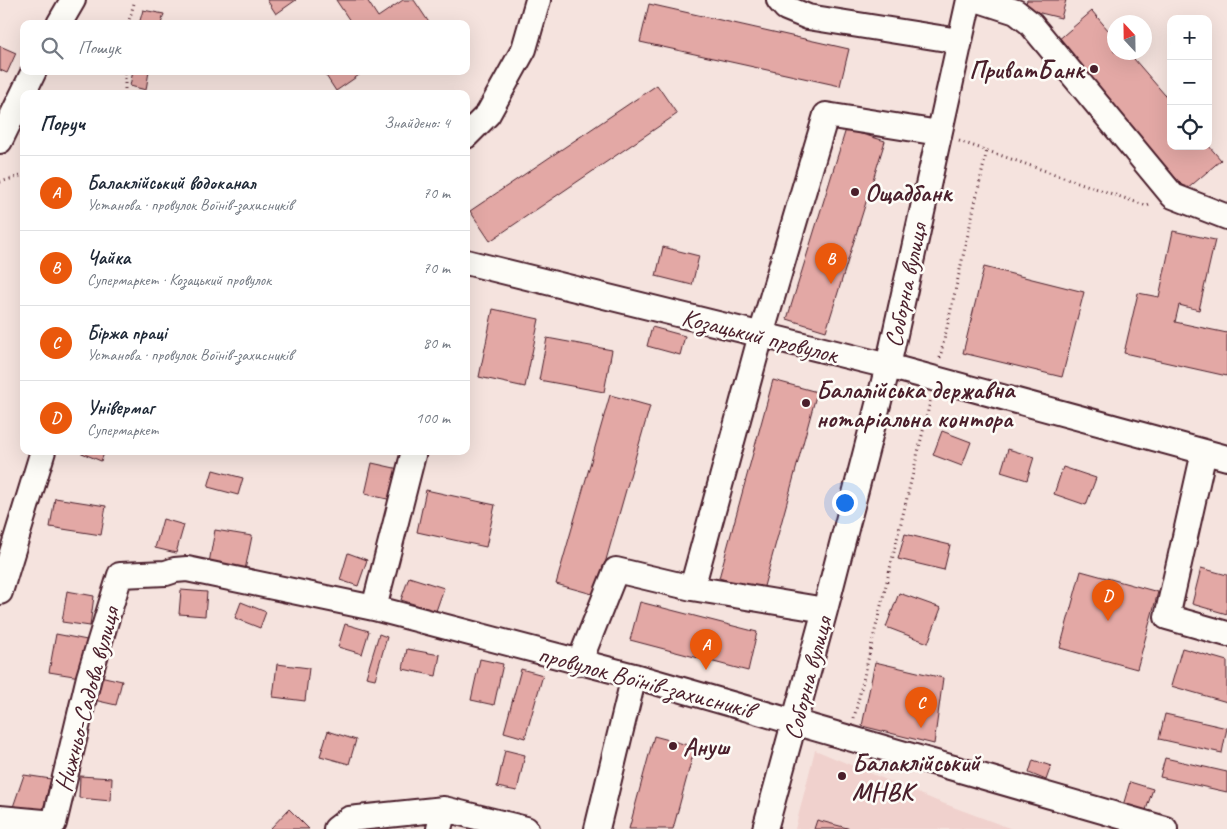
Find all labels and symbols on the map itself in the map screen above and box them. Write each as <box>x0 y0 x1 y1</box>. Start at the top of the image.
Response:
north arrow <box>1107 15 1152 60</box>
place label: ПриватБанк <box>969 54 1086 86</box>
marker: ПриватБанк <box>1088 63 1100 75</box>
place label: Ощадбанк <box>865 177 954 209</box>
marker: Ощадбанк <box>849 186 861 198</box>
street label: Соборна вулиця <box>877 218 935 350</box>
pin: B <box>815 243 847 284</box>
street label: Козацький провулок <box>678 301 843 372</box>
place label: Балалійська державна нотаріальна контора <box>816 374 1016 435</box>
marker: Балалійська державна нотаріальна контора <box>800 397 812 409</box>
your location <box>832 490 858 516</box>
pin: D <box>1092 580 1124 621</box>
street label: Нижньо-Садова вулиця <box>47 601 128 795</box>
street label: Соборна вулиця <box>776 611 840 743</box>
pin: A <box>690 629 722 670</box>
street label: провулок Воїнів-захисників <box>534 638 763 729</box>
pin: C <box>905 687 937 728</box>
place label: Ануш <box>683 731 731 763</box>
marker: Ануш <box>667 740 679 752</box>
place label: Балаклійський МНВК <box>852 747 982 808</box>
marker: Балаклійський МНВК <box>836 770 848 782</box>

